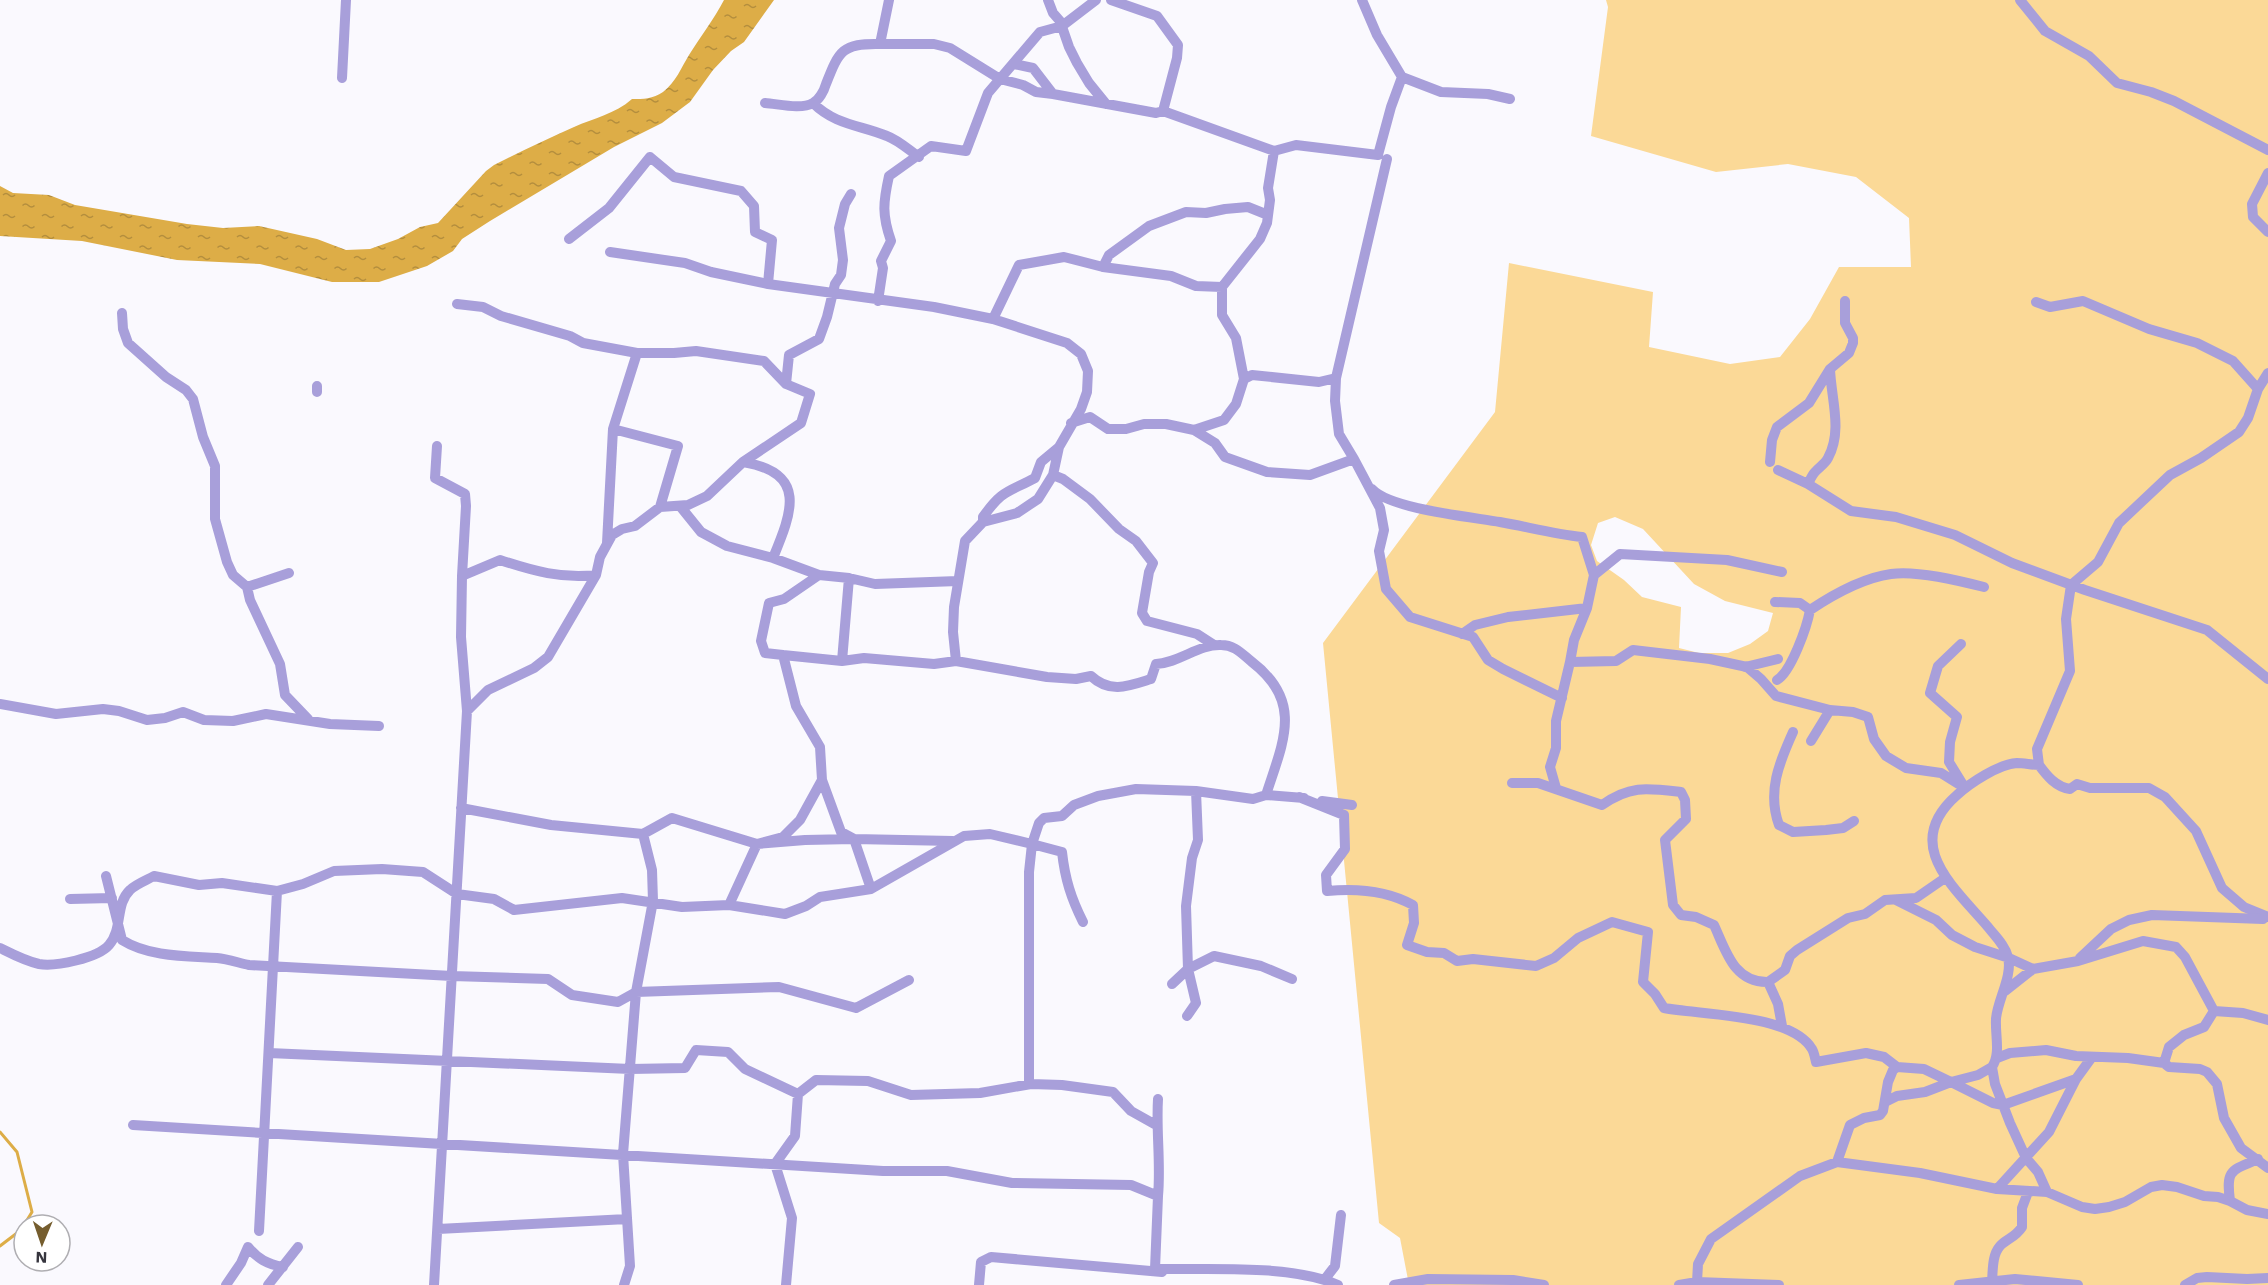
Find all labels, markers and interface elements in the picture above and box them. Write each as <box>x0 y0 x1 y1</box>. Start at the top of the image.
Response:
north arrow <box>12 1213 72 1273</box>
text: N <box>35 1248 48 1267</box>

